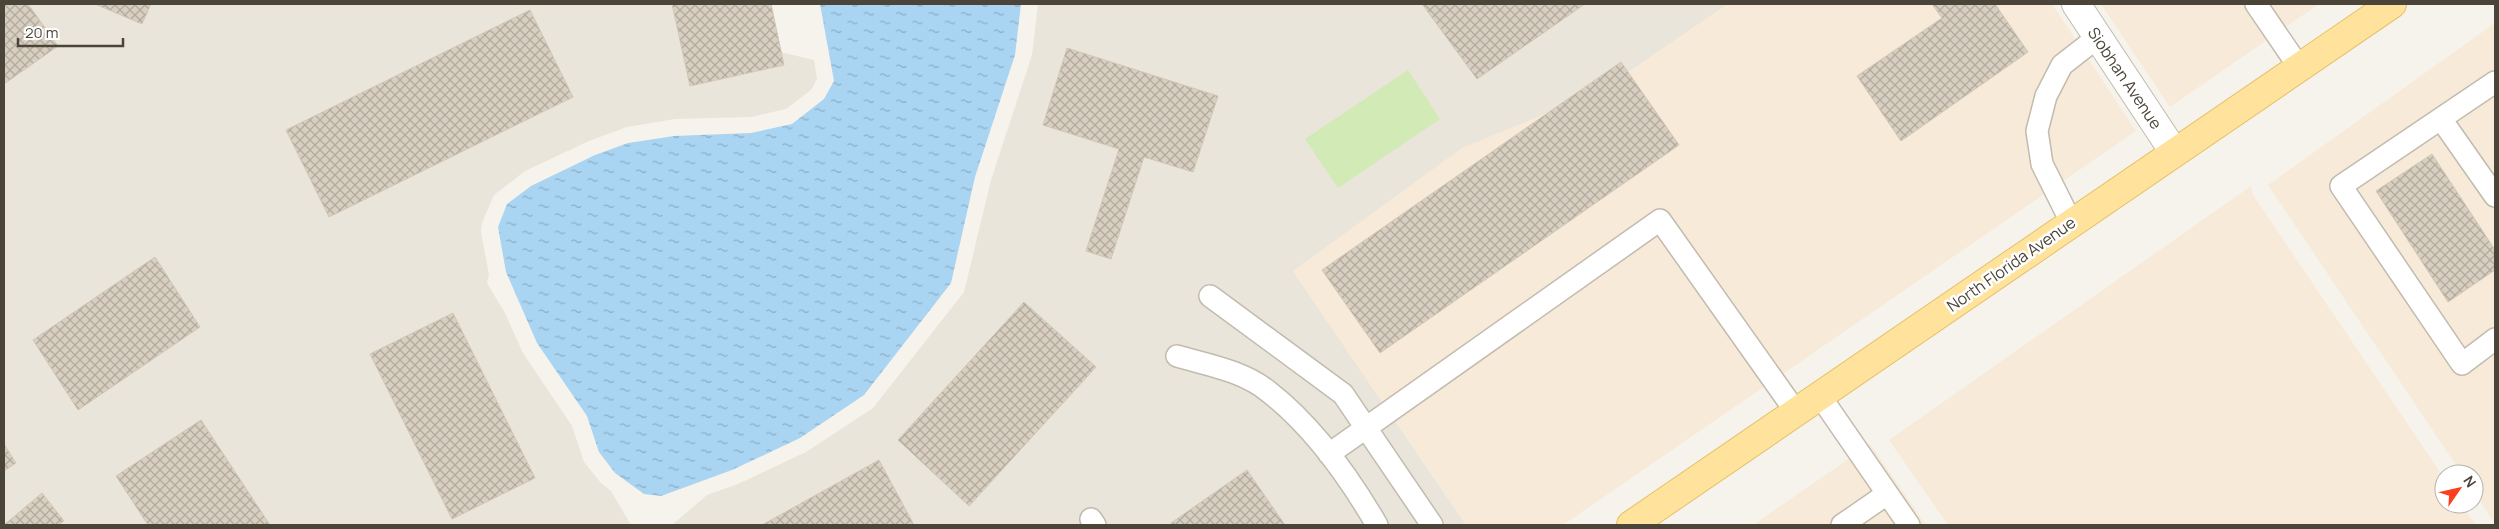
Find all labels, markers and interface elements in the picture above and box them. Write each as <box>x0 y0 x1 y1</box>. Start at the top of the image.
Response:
scale bar <box>18 15 122 47</box>
text: 20 m <box>25 22 58 43</box>
street label: Siobhan Avenue <box>2083 23 2167 133</box>
street label: North Florida Avenue <box>1942 211 2080 317</box>
north arrow <box>2434 464 2484 514</box>
text: N <box>2460 472 2481 491</box>

